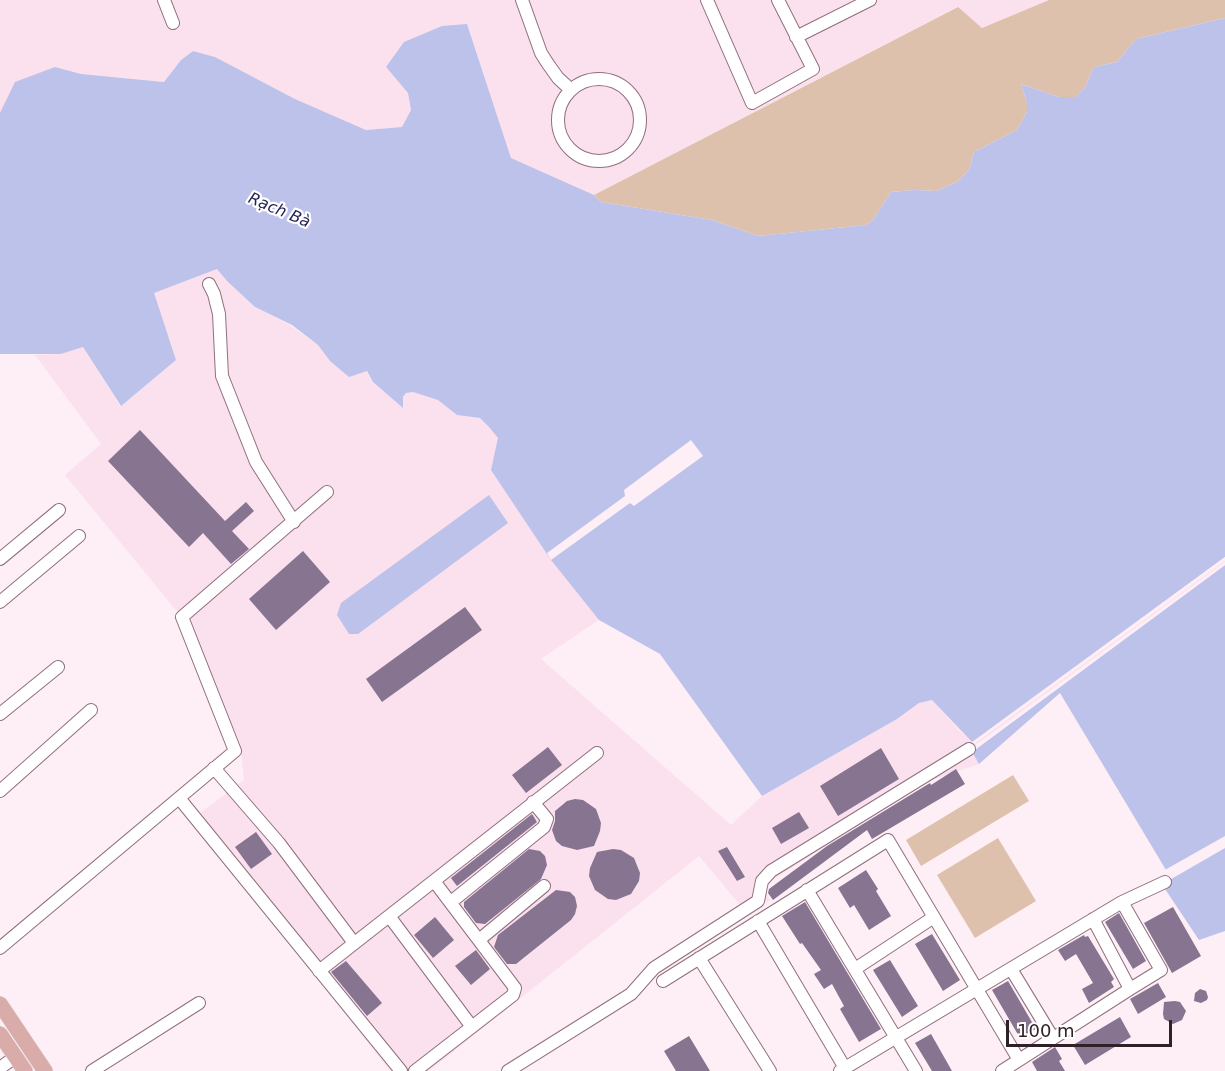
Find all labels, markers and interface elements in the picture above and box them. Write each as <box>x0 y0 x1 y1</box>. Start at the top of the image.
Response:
water label: Rạch Bà <box>245 189 313 233</box>
scale bar <box>1009 1008 1176 1046</box>
text: 100 m <box>1017 1020 1075 1041</box>

